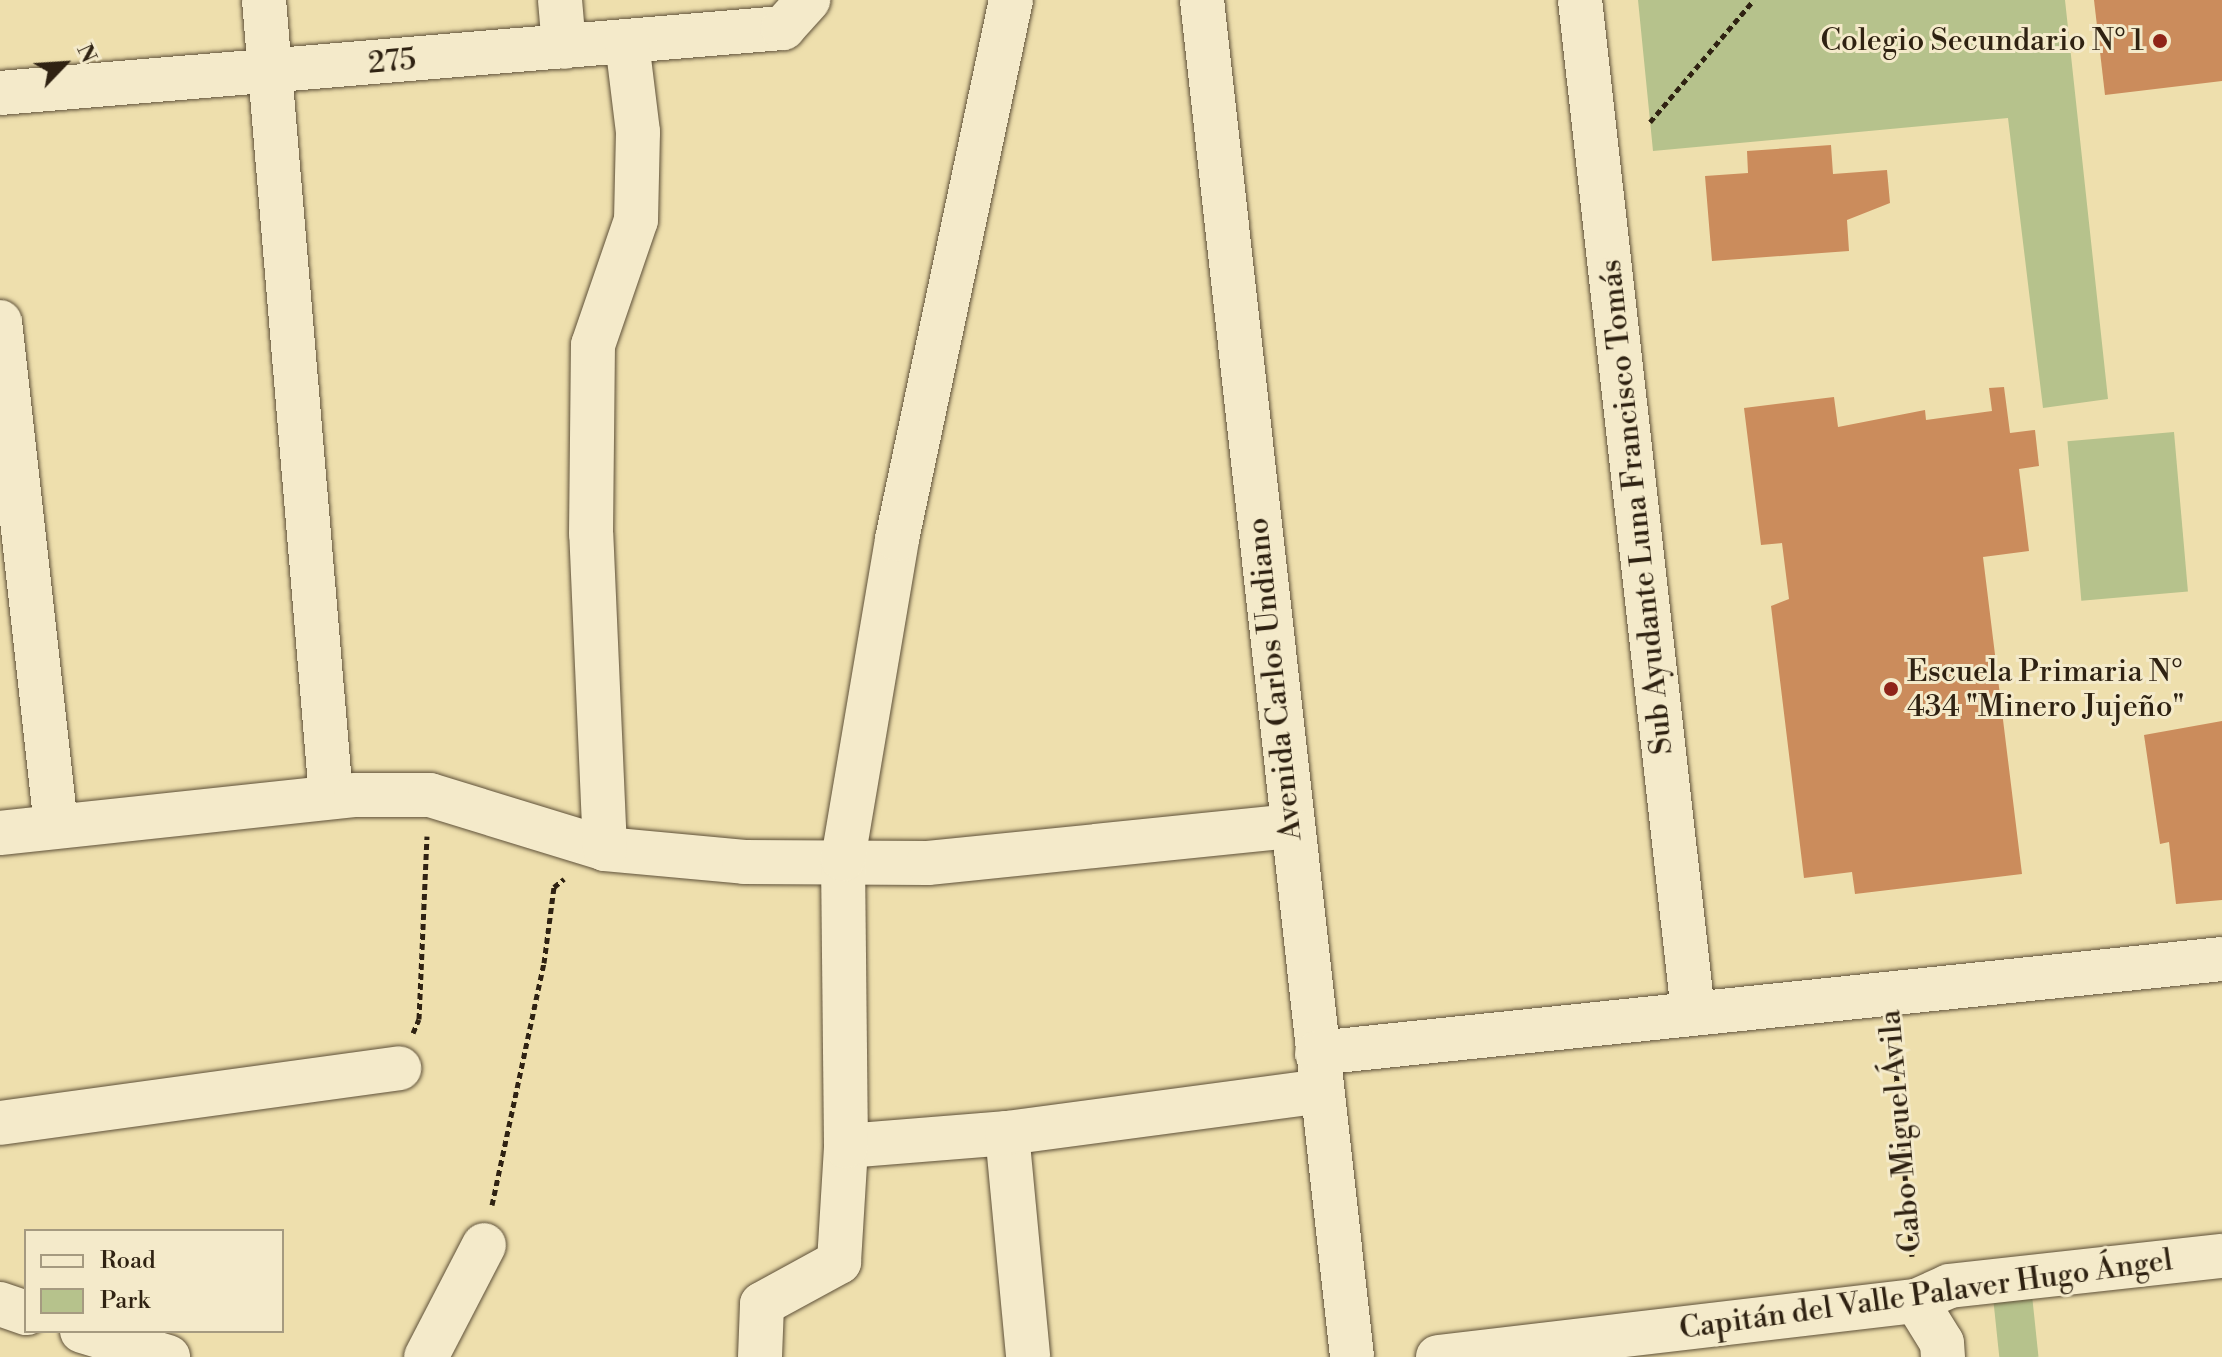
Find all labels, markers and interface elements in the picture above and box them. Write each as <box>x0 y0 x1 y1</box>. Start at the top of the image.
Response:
place label: Colegio Secundario N° 1 <box>1820 23 2144 59</box>
north arrow <box>24 24 104 104</box>
marker: Colegio Secundario N° 1 <box>2151 32 2169 50</box>
text: N <box>70 40 102 67</box>
street label: 275 <box>367 42 417 82</box>
street label: Sub Ayudante Luna Francisco Tomás <box>1593 258 1681 756</box>
street label: Avenida Carlos Undiano <box>1240 516 1310 842</box>
place label: Escuela Primaria N° 434 "Minero Jujeño" <box>1907 654 2184 724</box>
marker: Escuela Primaria N° 434 "Minero Jujeño" <box>1882 680 1900 698</box>
street label: Cabo Miguel Ávila <box>1872 1008 1930 1254</box>
legend <box>24 1229 284 1333</box>
street label: Capitán del Valle Palaver Hugo Ángel <box>1677 1243 2175 1347</box>
text: Road <box>100 1246 156 1276</box>
text: Park <box>100 1286 150 1316</box>

